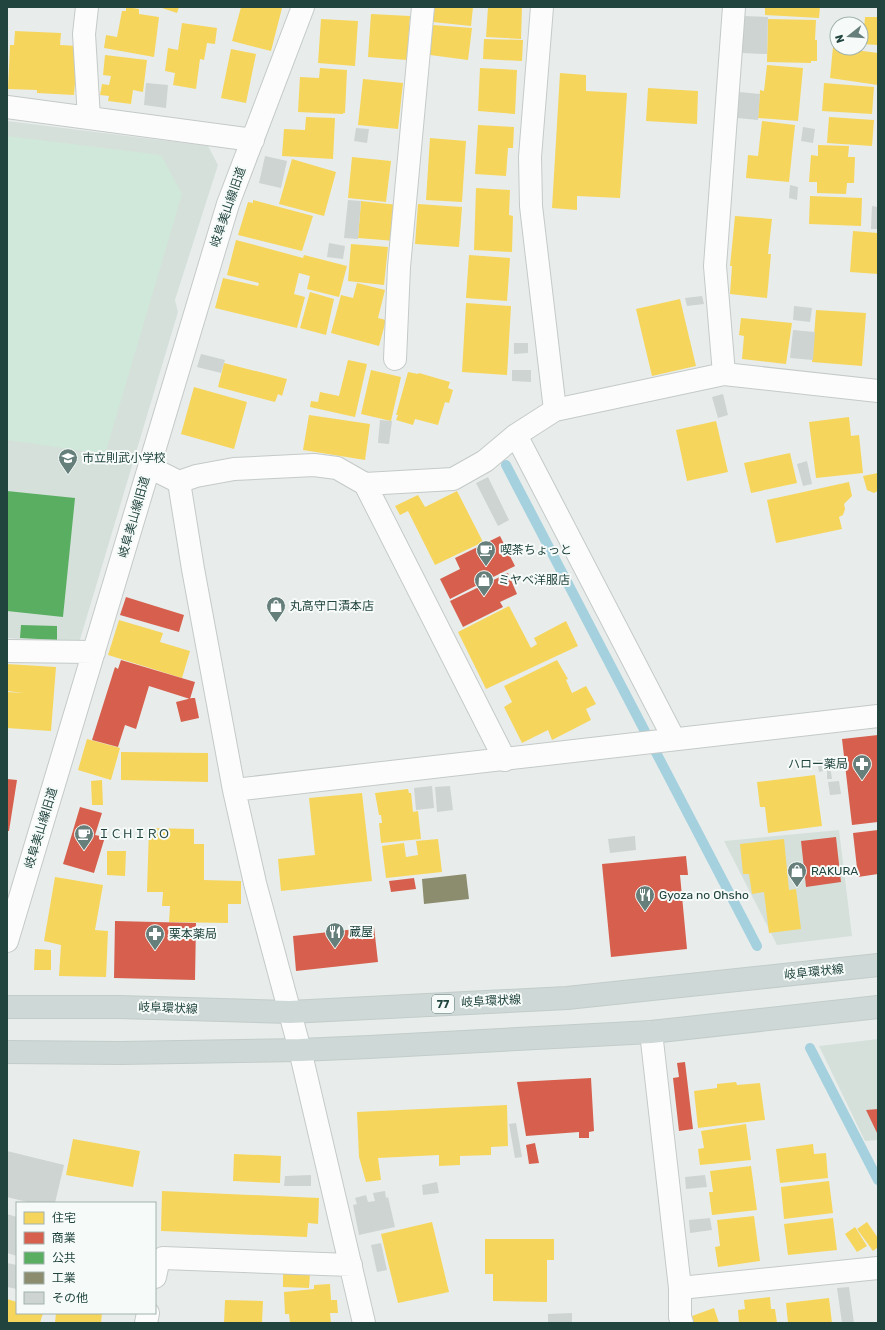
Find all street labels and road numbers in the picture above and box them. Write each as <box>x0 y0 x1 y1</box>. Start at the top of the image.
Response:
street label: 岐阜美山線旧道 <box>208 165 248 249</box>
street label: 岐阜美山線旧道 <box>116 475 152 559</box>
street label: 岐阜美山線旧道 <box>22 786 60 870</box>
street label: 岐阜環状線 <box>783 962 845 982</box>
street label: 岐阜環状線 <box>461 992 521 1010</box>
road number: 77 <box>432 995 454 1013</box>
street label: 岐阜環状線 <box>138 1000 198 1016</box>

